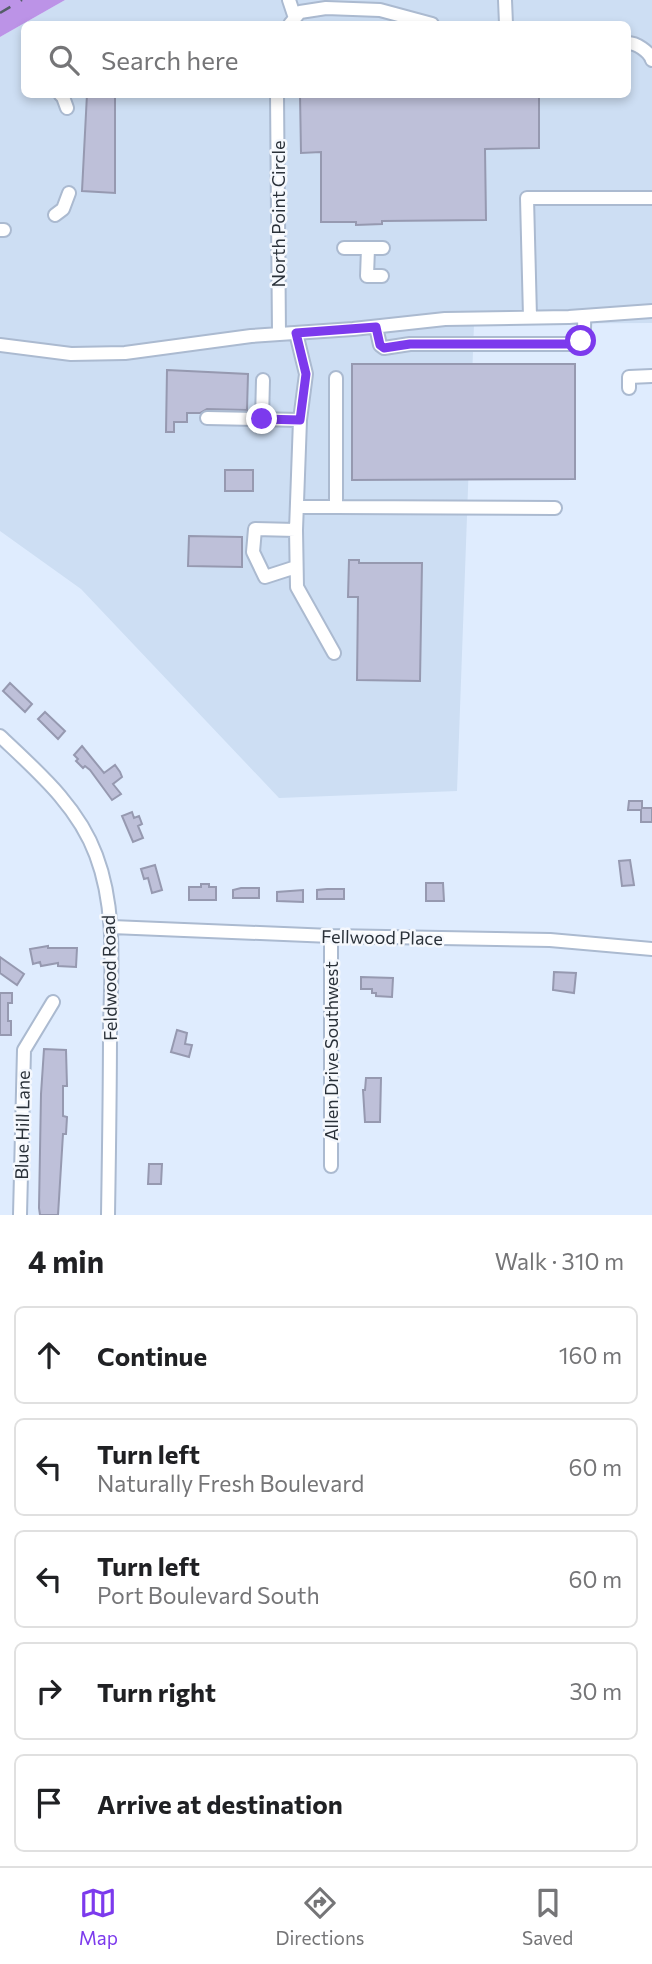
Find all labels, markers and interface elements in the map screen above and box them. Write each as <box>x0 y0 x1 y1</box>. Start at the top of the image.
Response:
search box <box>21 21 631 98</box>
icon: search <box>45 41 83 79</box>
text: Search here <box>101 44 239 75</box>
street label: North Point Circle <box>267 141 289 287</box>
route start <box>565 325 596 356</box>
route end <box>246 403 277 434</box>
street label: Feldwood Road <box>97 915 121 1041</box>
street label: Fellwood Place <box>321 925 443 949</box>
street label: Allen Drive Southwest <box>320 961 342 1141</box>
street label: Blue Hill Lane <box>10 1070 34 1180</box>
text: 4 min <box>28 1242 104 1279</box>
text: Walk · 310 m <box>495 1247 624 1275</box>
icon: ahead <box>30 1336 68 1374</box>
text: Continue <box>97 1340 207 1371</box>
text: 160 m <box>559 1341 622 1369</box>
text: Turn left <box>97 1438 200 1469</box>
icon: left <box>30 1448 68 1486</box>
text: 60 m <box>569 1453 622 1481</box>
text: Naturally Fresh Boulevard <box>97 1469 364 1497</box>
text: Turn left <box>97 1550 200 1581</box>
icon: left <box>30 1560 68 1598</box>
text: 60 m <box>569 1565 622 1593</box>
text: Port Boulevard South <box>97 1581 320 1609</box>
icon: right <box>30 1672 68 1710</box>
text: Turn right <box>97 1676 216 1707</box>
text: 30 m <box>569 1677 622 1705</box>
icon: arrive <box>30 1784 68 1822</box>
text: Arrive at destination <box>97 1788 343 1819</box>
tab: Map <box>79 1884 118 1949</box>
tab: Directions <box>275 1884 365 1949</box>
tab: Saved <box>522 1884 573 1949</box>

